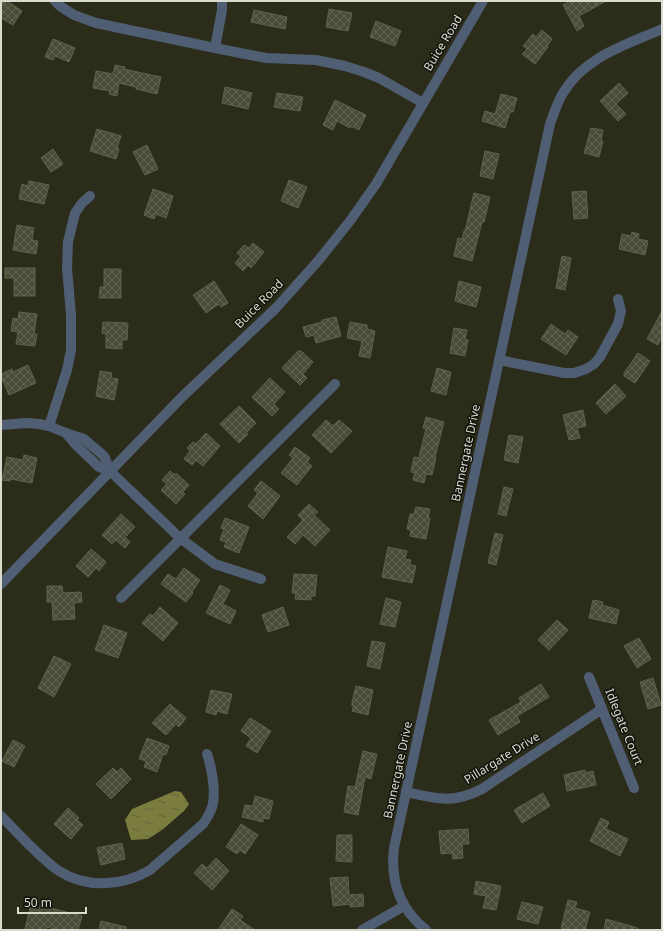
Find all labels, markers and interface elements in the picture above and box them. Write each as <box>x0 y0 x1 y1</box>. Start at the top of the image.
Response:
street label: Buice Road <box>419 11 466 74</box>
street label: Buice Road <box>230 275 287 332</box>
street label: Bannergate Drive <box>447 402 484 503</box>
street label: Idlegate Court <box>601 686 648 768</box>
street label: Bannergate Drive <box>379 719 416 820</box>
street label: Pillargate Drive <box>461 727 543 788</box>
scale bar <box>18 889 86 915</box>
text: 50 m <box>24 894 52 911</box>

